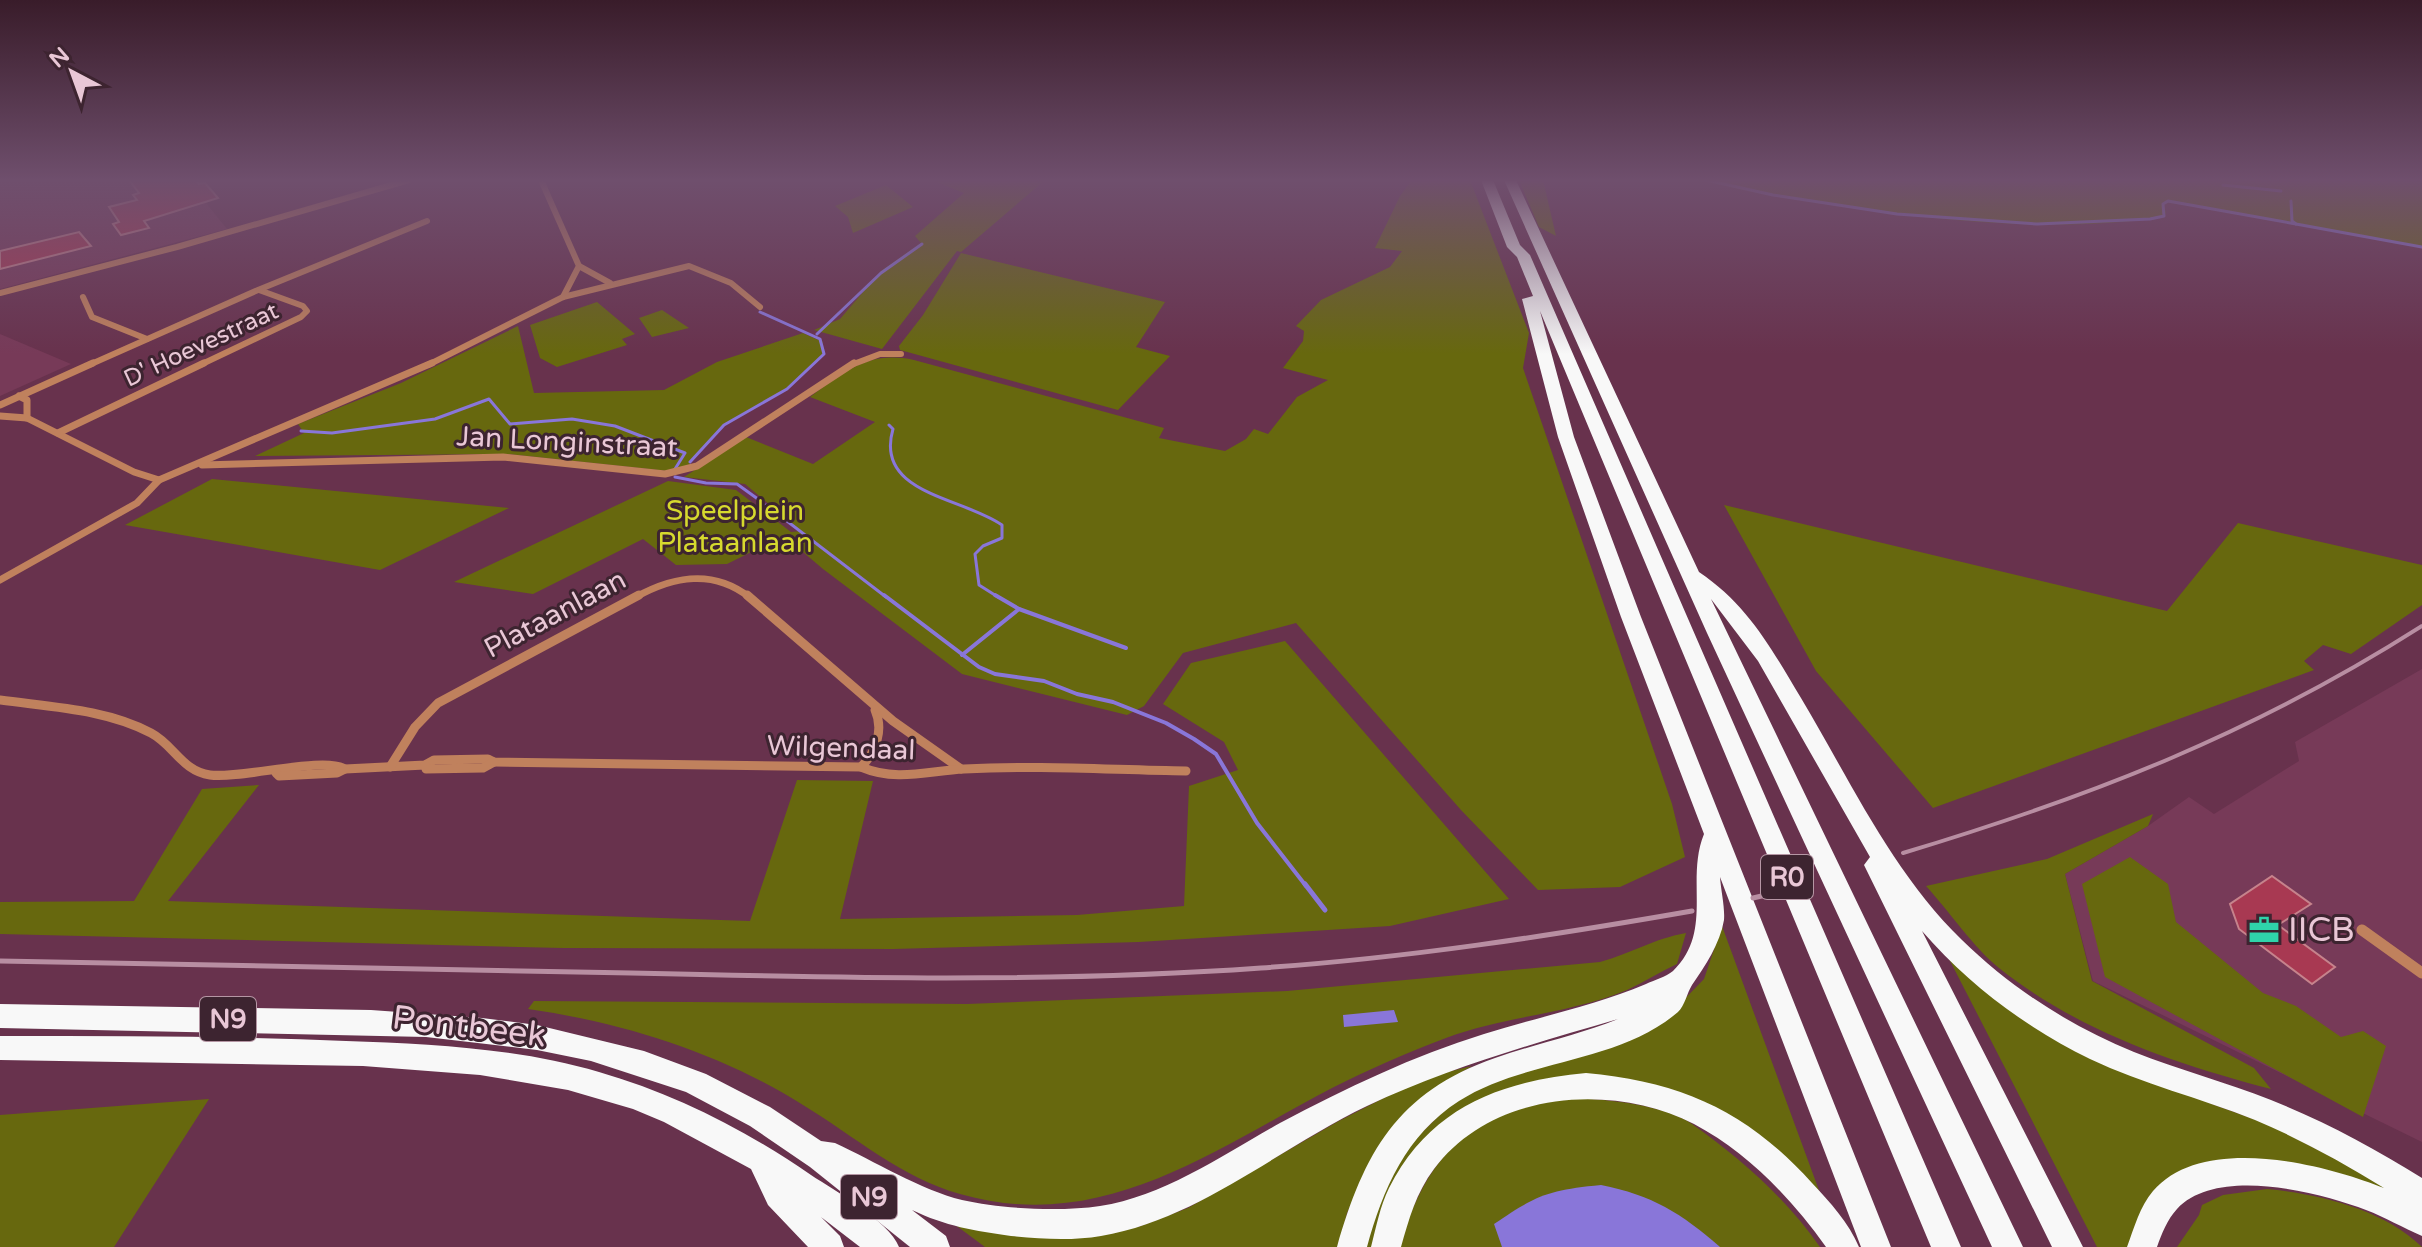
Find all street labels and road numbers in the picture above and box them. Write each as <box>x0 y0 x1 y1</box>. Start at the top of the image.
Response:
street label: D' Hoevestraat <box>119 297 283 393</box>
street label: Jan Longinstraat <box>455 419 679 465</box>
street label: Plataanlaan <box>478 562 632 666</box>
street label: Wilgendaal <box>766 728 916 768</box>
road number: R0 <box>1761 855 1813 899</box>
road number: N9 <box>200 997 256 1041</box>
street label: Pontbeek <box>390 997 548 1057</box>
road number: N9 <box>841 1175 897 1219</box>

